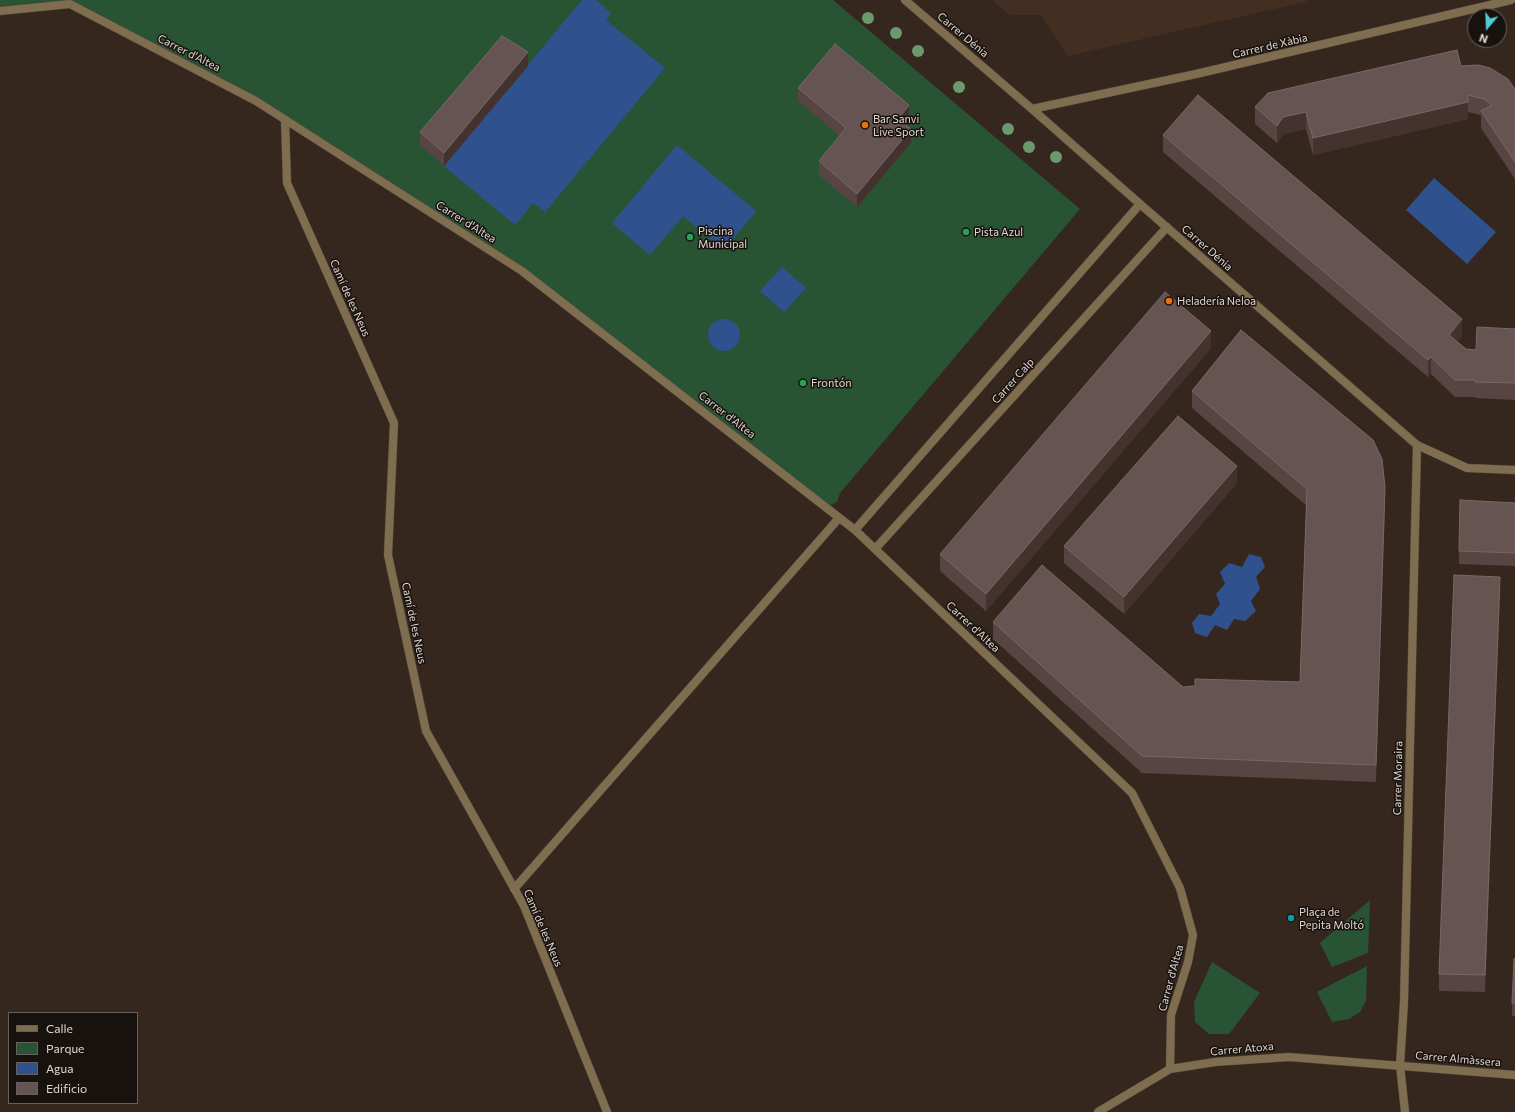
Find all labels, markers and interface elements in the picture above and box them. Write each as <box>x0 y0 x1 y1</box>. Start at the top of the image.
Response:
north arrow <box>1467 8 1507 48</box>
street label: Carrer Dénia <box>935 10 991 60</box>
street label: Carrer de Xàbia <box>1231 31 1309 61</box>
text: N <box>1477 31 1489 46</box>
street label: Carrer d'Altea <box>155 32 223 74</box>
place label: Bar Sanvi Live Sport <box>873 112 924 138</box>
marker: Bar Sanvi Live Sport <box>860 120 870 130</box>
street label: Carrer d'Altea <box>433 198 499 246</box>
street label: Carrer Dénia <box>1179 222 1235 274</box>
place label: Piscina Municipal <box>698 224 747 250</box>
place label: Pista Azul <box>974 225 1023 239</box>
marker: Pista Azul <box>961 227 971 237</box>
marker: Piscina Municipal <box>685 232 695 242</box>
street label: Camí de les Neus <box>327 257 373 339</box>
place label: Heladería Neloa <box>1177 294 1256 308</box>
marker: Heladería Neloa <box>1164 296 1174 306</box>
street label: Carrer Calp <box>989 355 1037 407</box>
place label: Frontón <box>811 376 852 390</box>
marker: Frontón <box>798 378 808 388</box>
street label: Carrer d'Altea <box>696 389 758 441</box>
street label: Camí de les Neus <box>399 581 429 665</box>
street label: Carrer d'Altea <box>943 599 1003 655</box>
street label: Carrer Moraira <box>1391 741 1405 815</box>
street label: Camí de les Neus <box>521 887 565 969</box>
place label: Plaça de Pepita Moltó <box>1299 905 1364 931</box>
marker: Plaça de Pepita Moltó <box>1286 913 1296 923</box>
street label: Carrer d'Altea <box>1156 943 1186 1013</box>
legend <box>8 1012 138 1104</box>
text: Calle <box>46 1021 73 1035</box>
street label: Carrer Atoxa <box>1210 1040 1274 1058</box>
text: Parque <box>46 1041 84 1055</box>
street label: Carrer Almàssera <box>1415 1049 1501 1069</box>
text: Agua <box>46 1061 74 1075</box>
text: Edificio <box>46 1081 87 1095</box>

